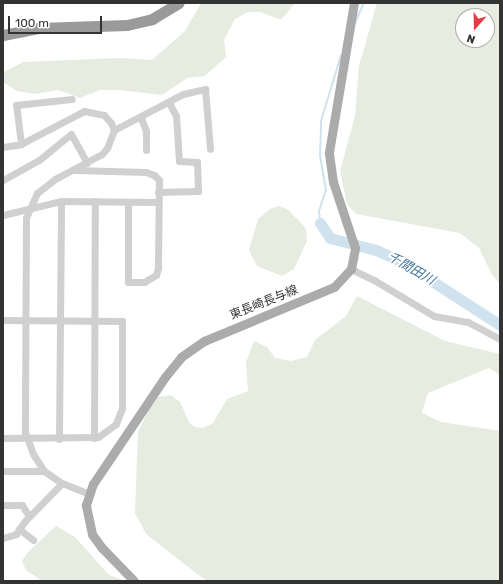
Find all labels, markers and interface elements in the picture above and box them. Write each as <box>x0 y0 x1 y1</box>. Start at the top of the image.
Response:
scale bar <box>10 8 104 34</box>
north arrow <box>455 8 495 48</box>
text: 100 m <box>15 16 49 30</box>
text: N <box>465 31 477 46</box>
water label: 千間田川 <box>385 249 437 289</box>
street label: 東長崎長与線 <box>228 283 300 323</box>

